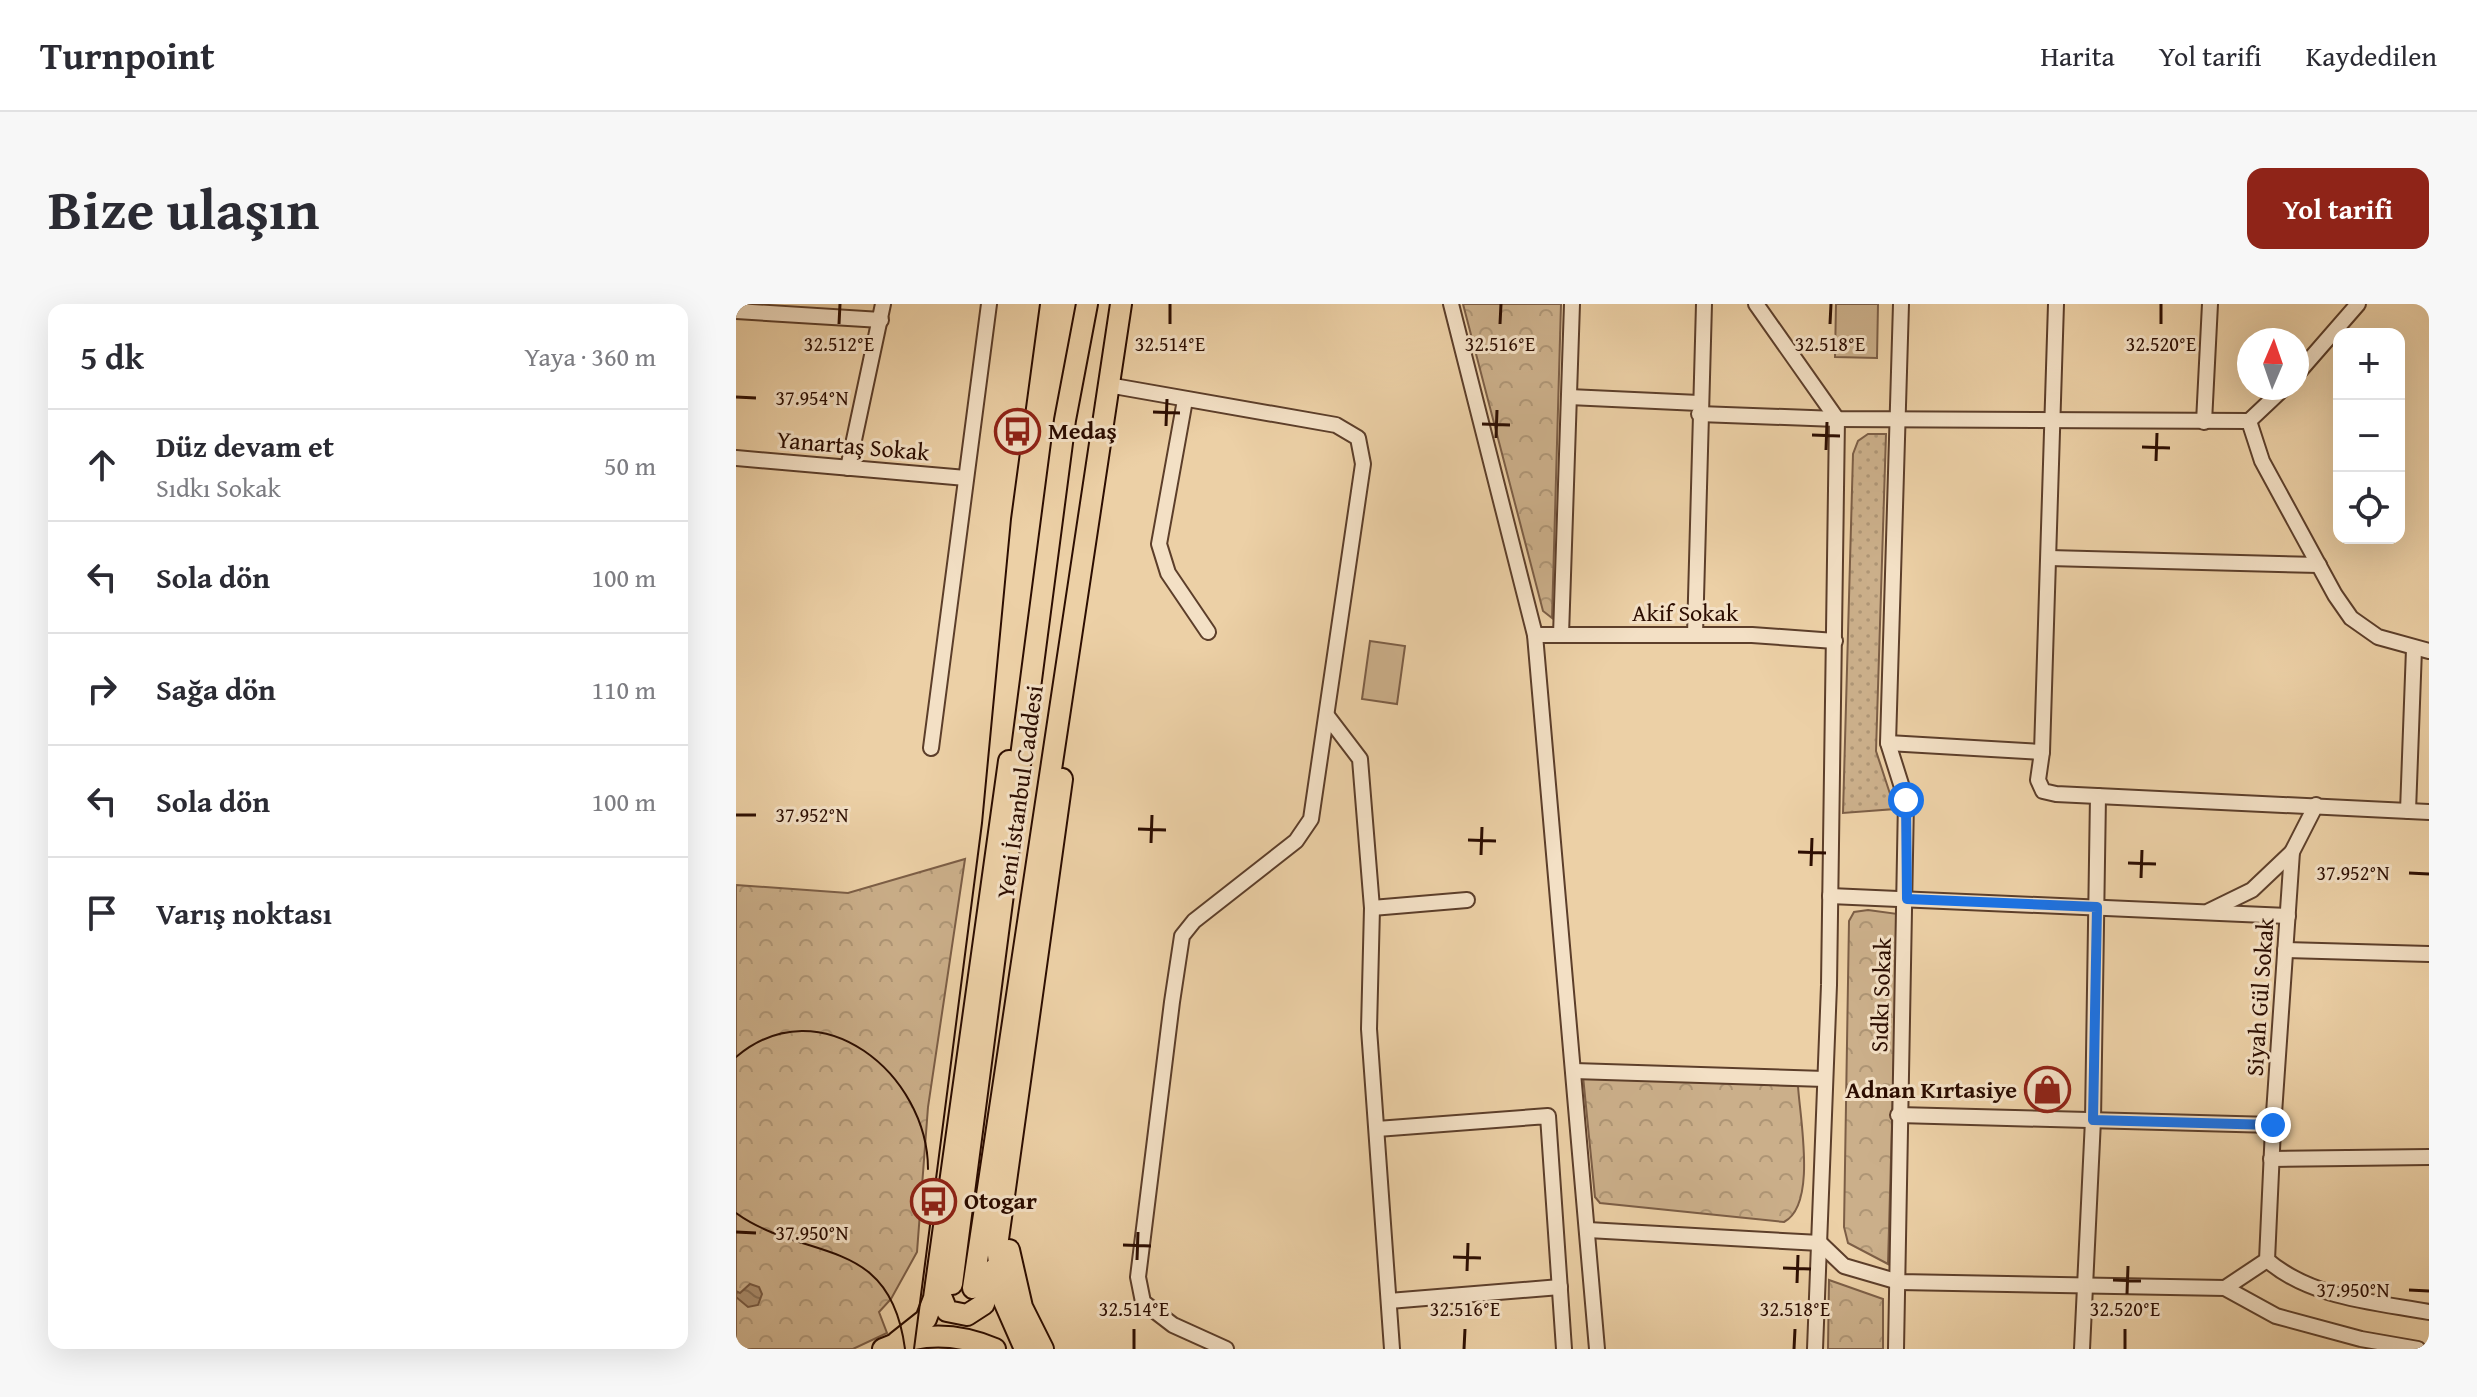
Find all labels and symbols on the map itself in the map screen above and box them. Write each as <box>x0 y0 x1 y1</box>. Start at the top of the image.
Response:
north arrow <box>2237 328 2309 400</box>
text: 32.512°E <box>804 329 874 358</box>
text: 32.514°E <box>1135 329 1205 358</box>
text: 32.516°E <box>1465 329 1535 358</box>
text: 32.518°E <box>1795 329 1865 358</box>
text: 32.520°E <box>2126 329 2196 358</box>
text: 37.954°N <box>775 383 849 412</box>
bus stop icon: Medaş <box>993 407 1041 455</box>
place label: Medaş <box>1048 413 1117 448</box>
street label: Yanartaş Sokak <box>775 421 932 470</box>
street label: Akif Sokak <box>1632 595 1739 630</box>
street label: Yeni İstanbul Caddesi <box>987 683 1052 901</box>
route start <box>1888 782 1924 818</box>
text: 37.952°N <box>775 800 849 829</box>
text: 37.952°N <box>2316 858 2390 887</box>
street label: Siyah Gül Sokak <box>2236 916 2283 1077</box>
street label: Sıdkı Sokak <box>1861 936 1900 1053</box>
shop icon: Adnan Kırtasiye <box>2024 1066 2072 1114</box>
place label: Adnan Kırtasiye <box>1846 1072 2017 1107</box>
route end <box>2255 1107 2291 1143</box>
bus stop icon: Otogar <box>909 1177 957 1225</box>
place label: Otogar <box>964 1183 1037 1218</box>
text: 37.950°N <box>775 1218 849 1247</box>
text: 37.950°N <box>2316 1275 2390 1304</box>
text: 32.514°E <box>1099 1294 1169 1323</box>
text: 32.516°E <box>1430 1294 1500 1323</box>
text: 32.518°E <box>1760 1294 1830 1323</box>
text: 32.520°E <box>2090 1294 2160 1323</box>

